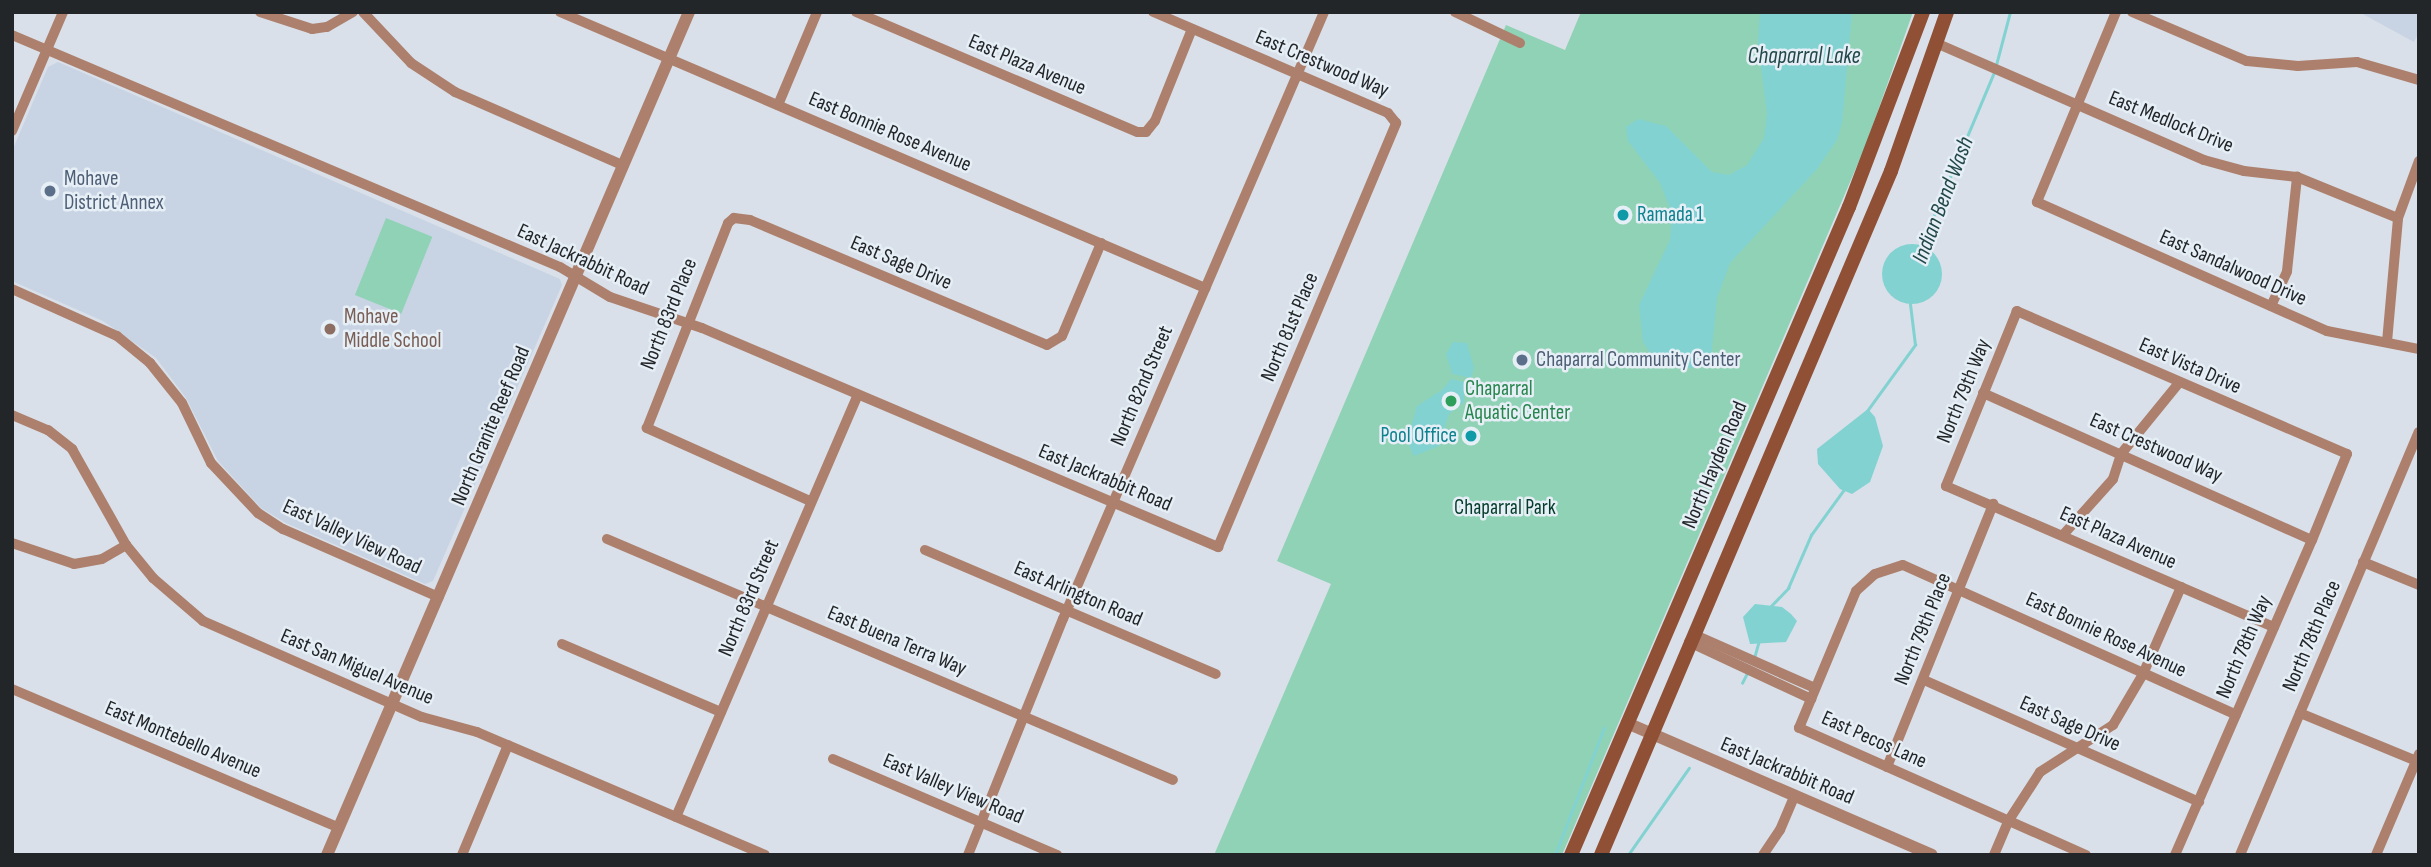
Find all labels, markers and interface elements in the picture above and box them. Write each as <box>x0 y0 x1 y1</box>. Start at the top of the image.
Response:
street label: East Crestwood Way <box>1252 25 1392 103</box>
street label: East Plaza Avenue <box>965 29 1089 101</box>
water label: Chaparral Lake <box>1748 42 1860 70</box>
street label: East Bonnie Rose Avenue <box>805 86 975 178</box>
street label: East Medlock Drive <box>2105 86 2237 158</box>
water label: Indian Bend Wash <box>1906 133 1980 267</box>
place label: Mohave District Annex <box>64 166 164 216</box>
marker: Mohave District Annex <box>42 183 58 199</box>
place label: Ramada 1 <box>1637 202 1704 228</box>
marker: Ramada 1 <box>1615 207 1631 223</box>
street label: East Jackrabbit Road <box>513 218 653 302</box>
street label: East Sandalwood Drive <box>2156 224 2310 312</box>
street label: East Sage Drive <box>847 230 955 296</box>
street label: North 83rd Place <box>635 255 703 373</box>
street label: North 81st Place <box>1256 269 1324 385</box>
place label: Mohave Middle School <box>344 304 441 354</box>
marker: Mohave Middle School <box>322 321 338 337</box>
street label: North 82nd Street <box>1105 322 1179 450</box>
street label: East Vista Drive <box>2135 332 2245 400</box>
street label: North 79th Way <box>1932 335 1996 447</box>
street label: North Granite Reef Road <box>446 343 536 509</box>
place label: Chaparral Community Center <box>1536 347 1741 373</box>
marker: Chaparral Community Center <box>1514 352 1530 368</box>
place label: Chaparral Aquatic Center <box>1465 376 1570 426</box>
marker: Chaparral Aquatic Center <box>1443 393 1459 409</box>
street label: North Hayden Road <box>1677 398 1753 532</box>
street label: East Crestwood Way <box>2086 408 2226 488</box>
place label: Pool Office <box>1380 423 1457 449</box>
marker: Pool Office <box>1463 428 1479 444</box>
street label: East Jackrabbit Road <box>1035 439 1175 517</box>
street label: East Valley View Road <box>279 494 425 580</box>
park label: Chaparral Park <box>1454 495 1556 521</box>
street label: East Plaza Avenue <box>2056 501 2180 575</box>
street label: North 83rd Street <box>713 536 785 660</box>
street label: East Arlington Road <box>1010 556 1146 632</box>
street label: North 79th Place <box>1889 569 1957 689</box>
street label: North 78th Place <box>2277 577 2347 695</box>
street label: East Bonnie Rose Avenue <box>2022 587 2190 683</box>
street label: North 78th Way <box>2211 592 2277 702</box>
street label: East Buena Terra Way <box>824 600 970 682</box>
street label: East San Miguel Avenue <box>277 623 437 711</box>
street label: East Sage Drive <box>2016 691 2124 757</box>
street label: East Montebello Avenue <box>101 696 265 784</box>
street label: East Pecos Lane <box>1818 706 1930 774</box>
street label: East Jackrabbit Road <box>1717 732 1857 810</box>
street label: East Valley View Road <box>879 748 1027 830</box>

